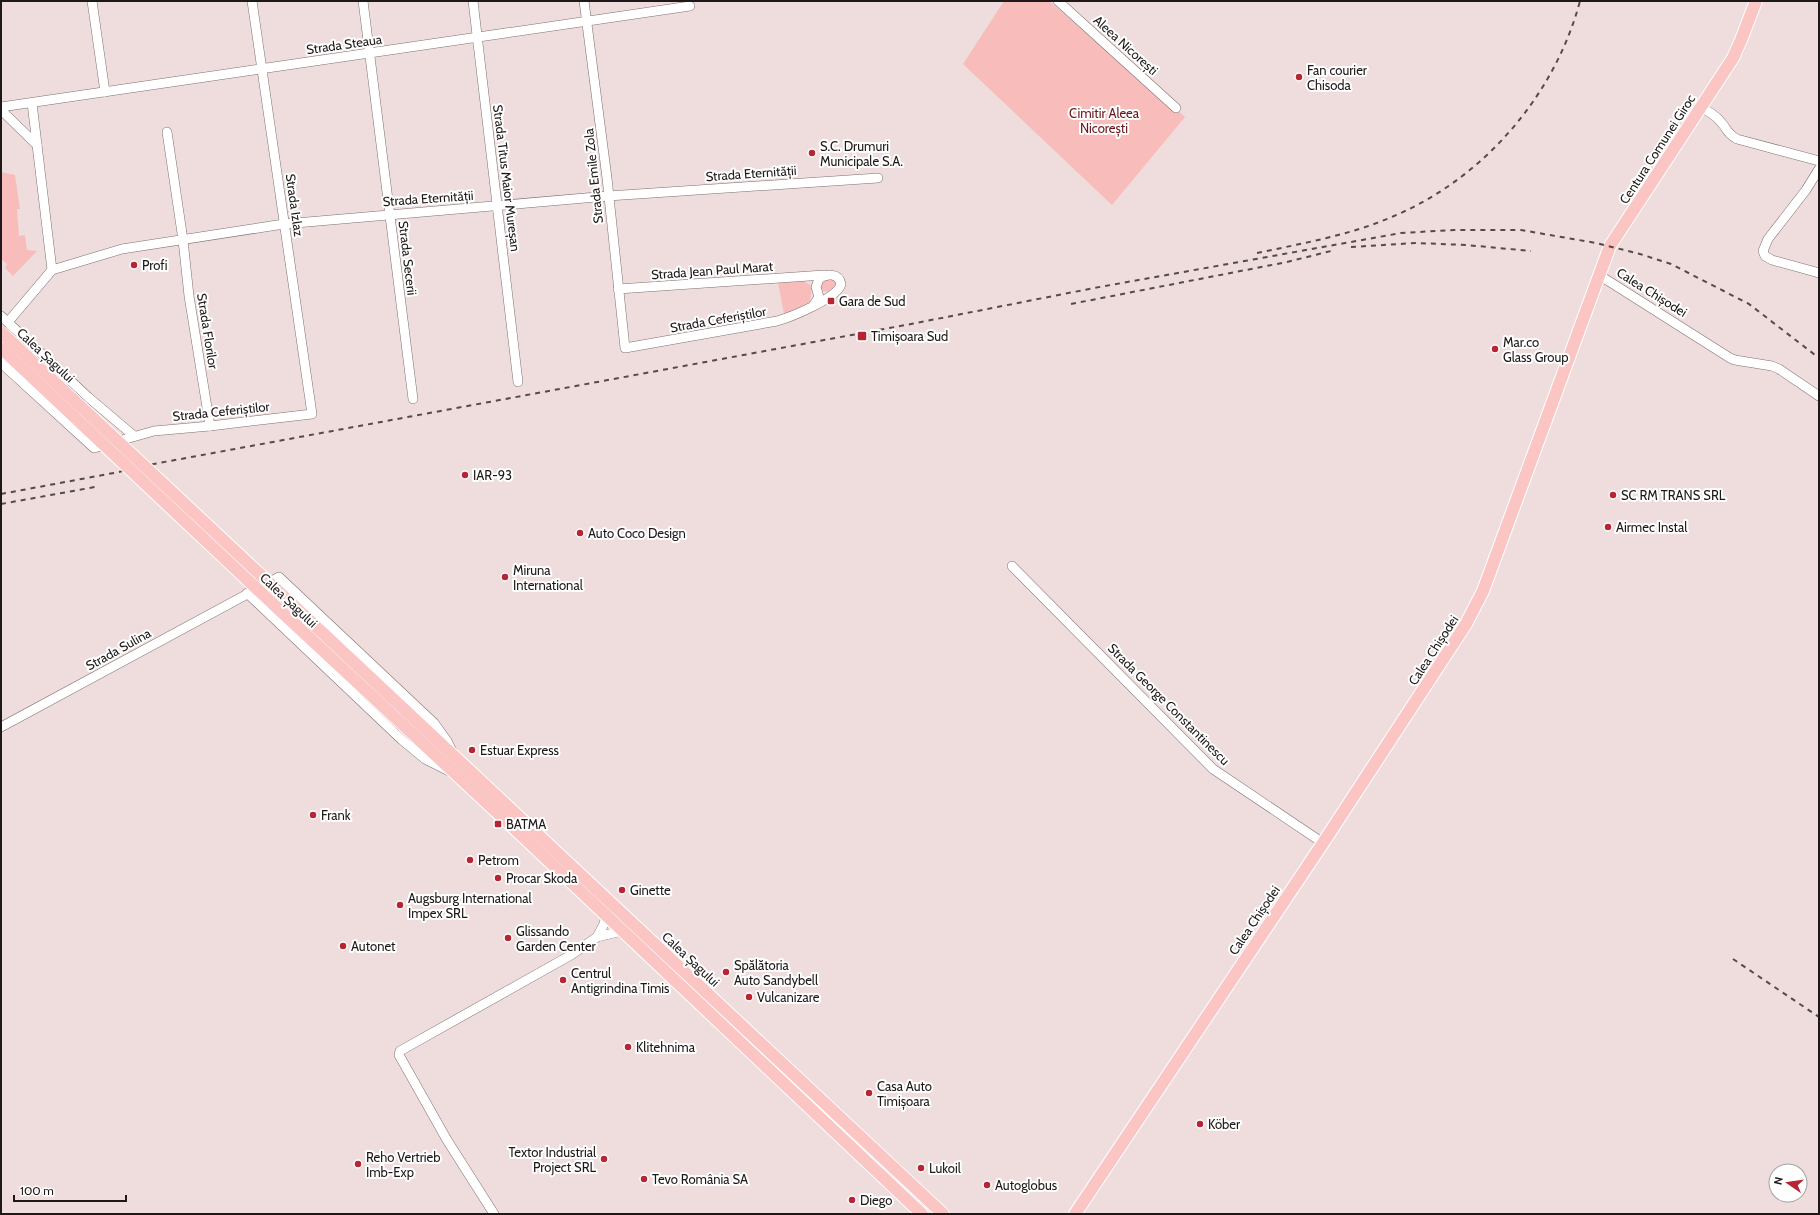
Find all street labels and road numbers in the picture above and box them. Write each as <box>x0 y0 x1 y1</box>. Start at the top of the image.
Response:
street label: Aleea Nicorești <box>1090 12 1162 79</box>
street label: Strada Steaua <box>305 31 384 57</box>
street label: Centura Comunei Giroc <box>1616 91 1698 207</box>
street label: Strada Titus Maior Mureșan <box>489 104 524 252</box>
street label: Strada Emile Zola <box>580 127 606 224</box>
street label: Strada Eternității <box>705 162 797 185</box>
street label: Strada Izlaz <box>283 173 307 237</box>
street label: Strada Eternității <box>382 187 474 210</box>
street label: Strada Secerii <box>396 220 420 296</box>
street label: Strada Jean Paul Marat <box>651 258 774 282</box>
street label: Calea Chișodei <box>1613 264 1690 321</box>
street label: Strada Florilor <box>194 292 222 371</box>
street label: Strada Ceferiștilor <box>669 303 768 336</box>
street label: Calea Șagului <box>13 324 78 386</box>
street label: Strada Ceferiștilor <box>172 398 271 425</box>
street label: Calea Șagului <box>256 569 321 631</box>
street label: Calea Chișodei <box>1404 612 1462 688</box>
street label: Strada Sulina <box>83 624 154 673</box>
street label: Strada George Constantinescu <box>1105 640 1233 768</box>
street label: Calea Chișodei <box>1225 882 1284 958</box>
street label: Calea Șagului <box>658 928 723 990</box>

